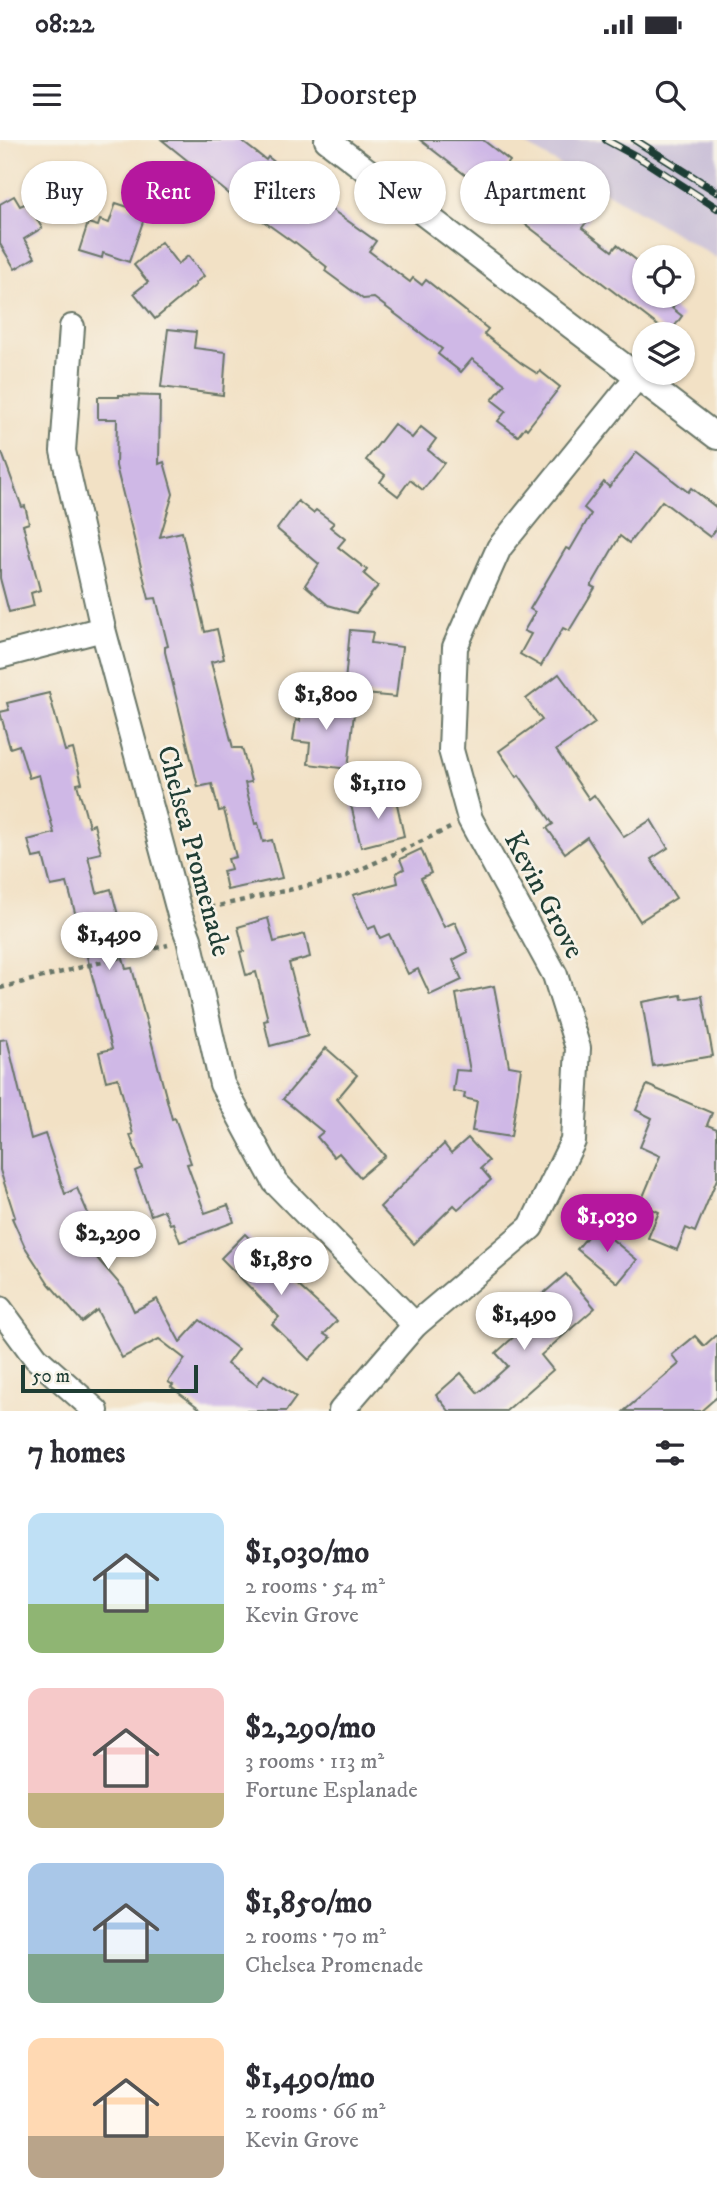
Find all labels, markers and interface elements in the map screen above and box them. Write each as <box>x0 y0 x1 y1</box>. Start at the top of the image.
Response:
text: 08:22 <box>35 8 94 41</box>
text: Doorstep <box>300 75 417 115</box>
icon: menu <box>28 76 66 114</box>
icon: search <box>651 76 689 114</box>
chip: Buy <box>21 161 107 224</box>
chip: Rent <box>121 161 215 224</box>
chip: Filters <box>229 161 340 224</box>
chip: New <box>354 161 446 224</box>
chip: Apartment <box>460 161 610 224</box>
map controls <box>632 245 695 385</box>
button: locate <box>632 245 695 308</box>
button: layers <box>632 322 695 385</box>
pin: $1,800 <box>269 672 383 732</box>
text: $1,800 <box>294 680 358 709</box>
street label: Chelsea Promenade <box>149 742 239 960</box>
pin: $1,110 <box>321 762 435 821</box>
text: $1,110 <box>350 769 406 798</box>
street label: Kevin Grove <box>496 826 592 964</box>
pin: $1,490 <box>52 912 166 972</box>
text: $1,490 <box>77 920 141 949</box>
pin: $1,030 <box>550 1194 664 1254</box>
text: $1,030 <box>577 1202 637 1231</box>
pin: $2,290 <box>51 1212 165 1271</box>
text: $2,290 <box>75 1219 141 1248</box>
pin: $1,850 <box>224 1238 338 1297</box>
text: $1,850 <box>250 1245 312 1274</box>
pin: $1,490 <box>467 1292 581 1352</box>
text: $1,490 <box>492 1300 556 1329</box>
scale bar <box>21 1362 198 1394</box>
text: 50 m <box>32 1365 70 1388</box>
icon: filters <box>651 1434 689 1472</box>
text: 7 homes <box>28 1435 125 1472</box>
text: $1,030/mo <box>245 1535 369 1572</box>
icon: home <box>84 1541 168 1625</box>
text: 2 rooms · 54 m² <box>245 1572 385 1601</box>
text: Kevin Grove <box>245 1601 359 1630</box>
text: $2,290/mo <box>245 1710 376 1747</box>
icon: home <box>84 1716 168 1800</box>
text: 3 rooms · 113 m² <box>245 1747 384 1776</box>
text: Fortune Esplanade <box>245 1776 418 1805</box>
text: $1,850/mo <box>245 1885 372 1922</box>
icon: home <box>84 1891 168 1975</box>
text: 2 rooms · 70 m² <box>245 1922 386 1951</box>
text: Chelsea Promenade <box>245 1951 423 1980</box>
text: $1,490/mo <box>245 2060 375 2097</box>
icon: home <box>84 2066 168 2150</box>
text: 2 rooms · 66 m² <box>245 2097 385 2126</box>
text: Kevin Grove <box>245 2126 359 2155</box>

